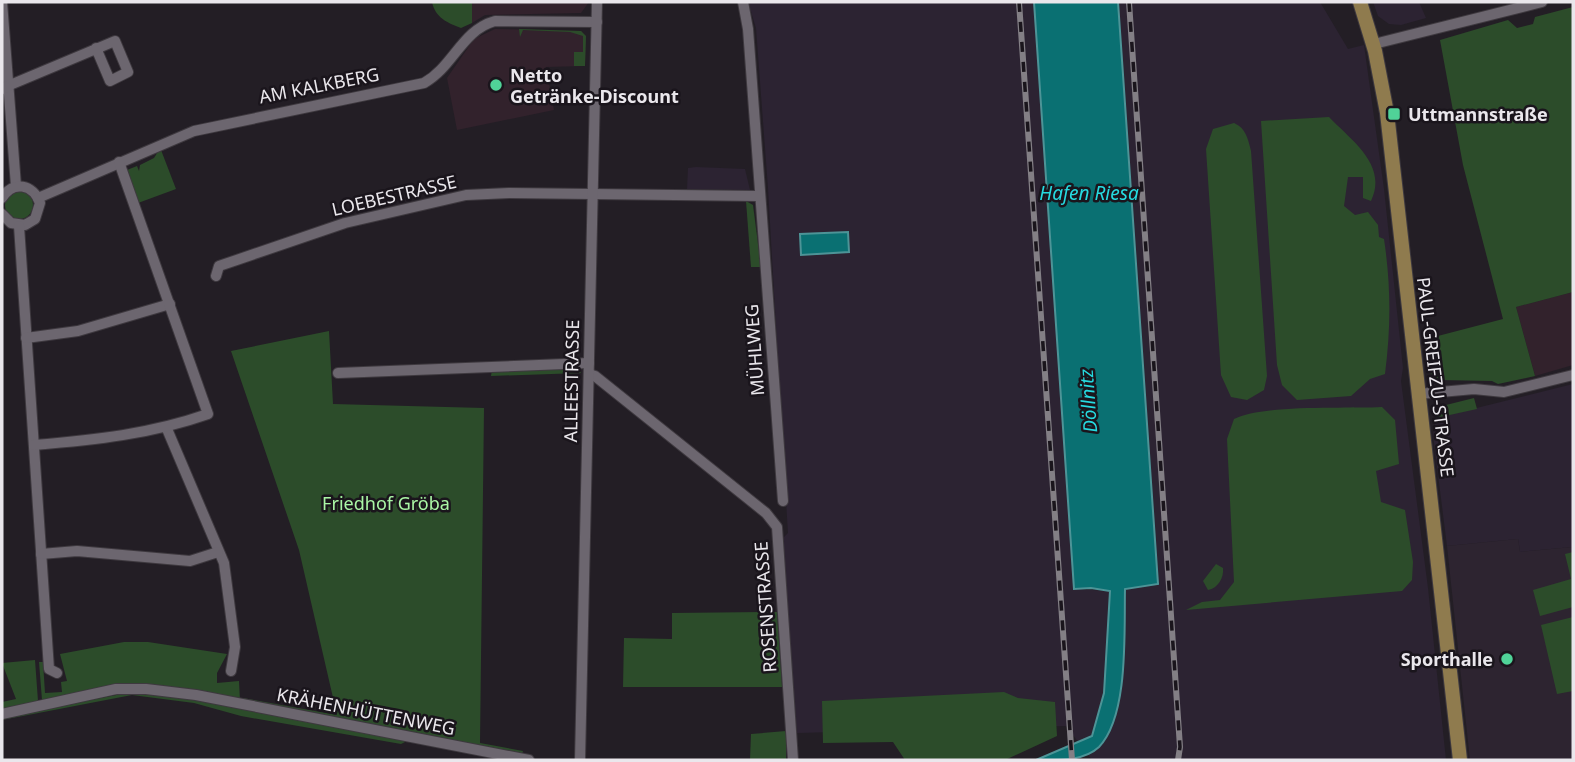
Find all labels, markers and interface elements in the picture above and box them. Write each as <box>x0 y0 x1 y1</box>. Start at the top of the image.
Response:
street label: AM KALKBERG <box>257 62 381 108</box>
place label: Netto Getränke-Discount <box>510 63 679 108</box>
marker: Netto Getränke-Discount <box>488 77 504 93</box>
place label: Uttmannstraße <box>1408 102 1548 126</box>
marker: Uttmannstraße <box>1386 106 1402 122</box>
street label: LOEBESTRASSE <box>329 169 459 221</box>
water label: Hafen Riesa <box>1039 180 1139 206</box>
street label: PAUL-GREIFZU-STRASSE <box>1412 276 1460 478</box>
street label: MÜHLWEG <box>739 303 769 397</box>
street label: ALLEESTRASSE <box>558 319 584 443</box>
water label: Döllnitz <box>1073 368 1103 434</box>
park label: Friedhof Gröba <box>322 491 450 515</box>
street label: ROSENSTRASSE <box>748 541 782 673</box>
place label: Sporthalle <box>1401 647 1493 671</box>
marker: Sporthalle <box>1499 651 1515 667</box>
street label: KRÄHENHÜTTENWEG <box>275 682 457 740</box>

